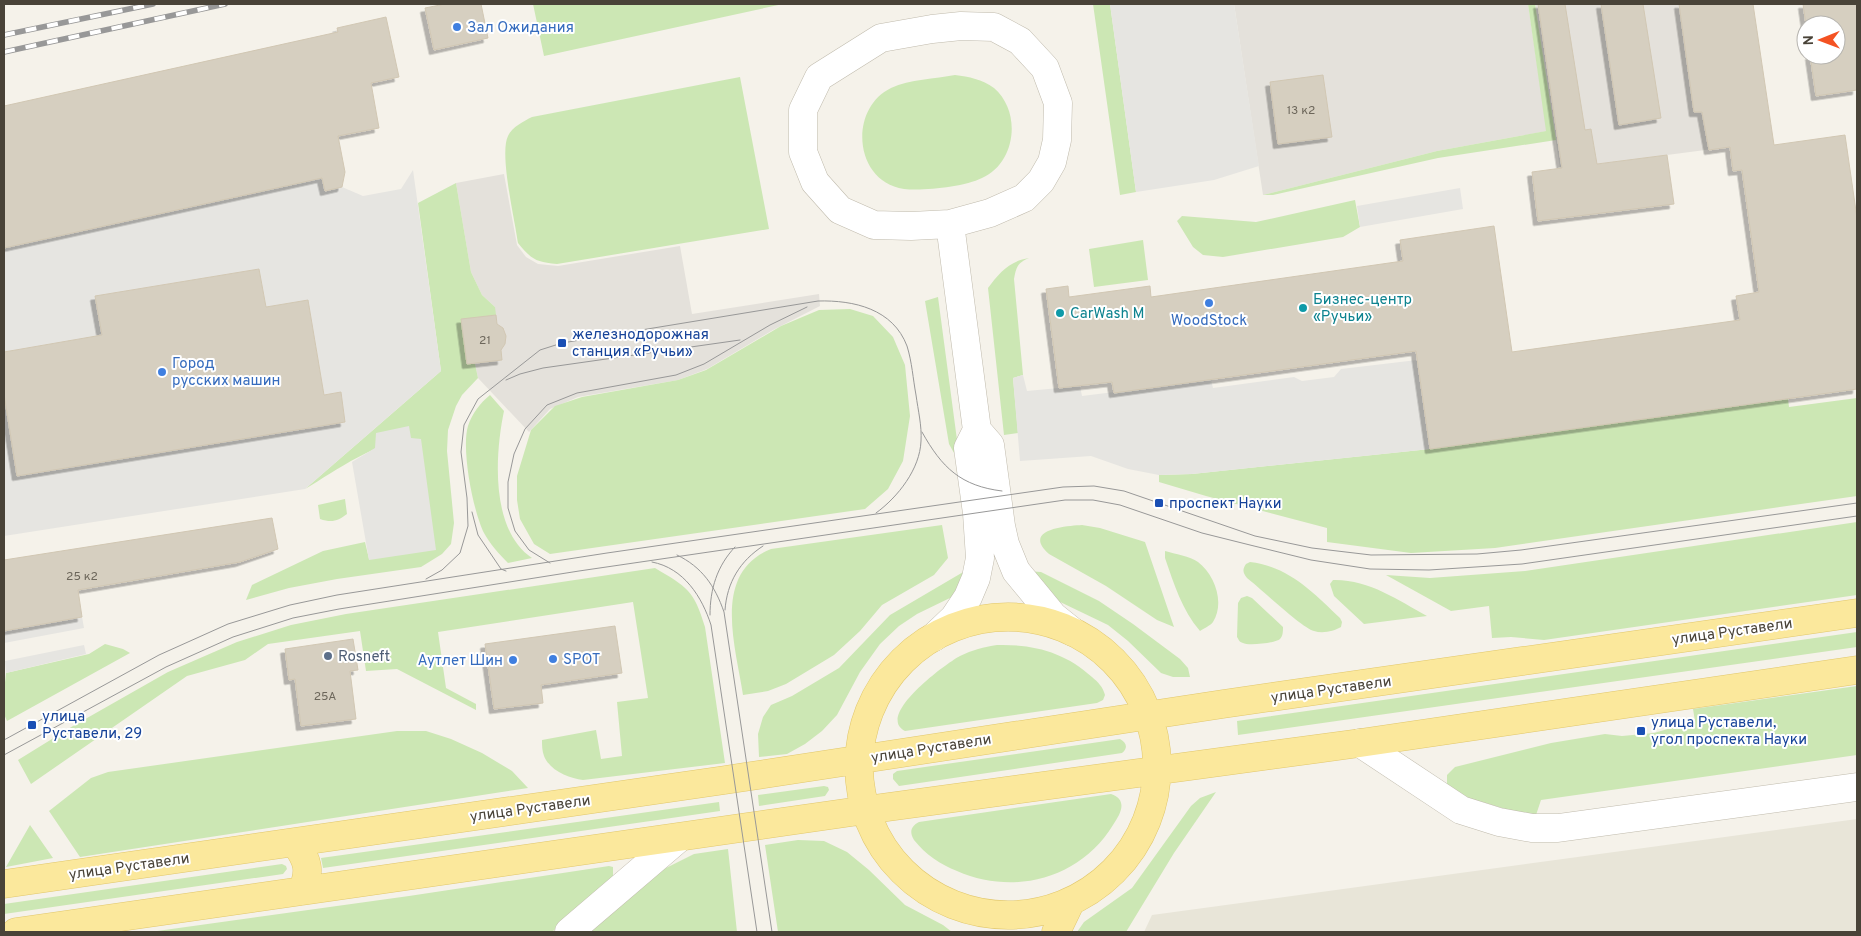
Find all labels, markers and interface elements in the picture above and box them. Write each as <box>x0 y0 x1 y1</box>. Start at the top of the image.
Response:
north arrow <box>1796 15 1846 65</box>
place label: Зал Ожидания <box>467 19 574 38</box>
marker: Зал Ожидания <box>451 21 463 33</box>
text: N <box>1801 35 1818 45</box>
house number: 13 к2 <box>1287 103 1315 119</box>
place label: Бизнес-центр «Ручьи» <box>1313 291 1412 327</box>
marker: WoodStock <box>1203 297 1215 309</box>
marker: Бизнес-центр «Ручьи» <box>1297 302 1309 314</box>
place label: CarWash M <box>1070 305 1145 324</box>
marker: CarWash M <box>1054 307 1066 319</box>
place label: WoodStock <box>1171 312 1247 331</box>
place label: железнодорожная станция «Ручьи» <box>572 326 709 362</box>
house number: 21 <box>479 333 491 349</box>
marker: железнодорожная станция «Ручьи» <box>556 337 568 349</box>
place label: Город русских машин <box>172 355 280 391</box>
marker: Город русских машин <box>156 366 168 378</box>
place label: проспект Науки <box>1169 495 1282 514</box>
marker: проспект Науки <box>1153 497 1165 509</box>
house number: 25 к2 <box>66 569 98 585</box>
street label: улица Руставели <box>1671 615 1794 650</box>
place label: Rosneft <box>338 648 390 667</box>
marker: Rosneft <box>322 650 334 662</box>
place label: SPOT <box>563 651 600 670</box>
place label: Аутлет Шин <box>417 652 503 671</box>
marker: SPOT <box>547 653 559 665</box>
marker: Аутлет Шин <box>507 654 519 666</box>
street label: улица Руставели <box>1270 673 1393 708</box>
house number: 25А <box>314 689 336 705</box>
place label: улица Руставели, 29 <box>42 708 142 744</box>
place label: улица Руставели, угол проспекта Науки <box>1651 714 1807 750</box>
marker: улица Руставели, 29 <box>26 719 38 731</box>
marker: улица Руставели, угол проспекта Науки <box>1635 725 1647 737</box>
street label: улица Руставели <box>870 731 993 768</box>
street label: улица Руставели <box>469 792 592 827</box>
street label: улица Руставели <box>68 850 191 885</box>

